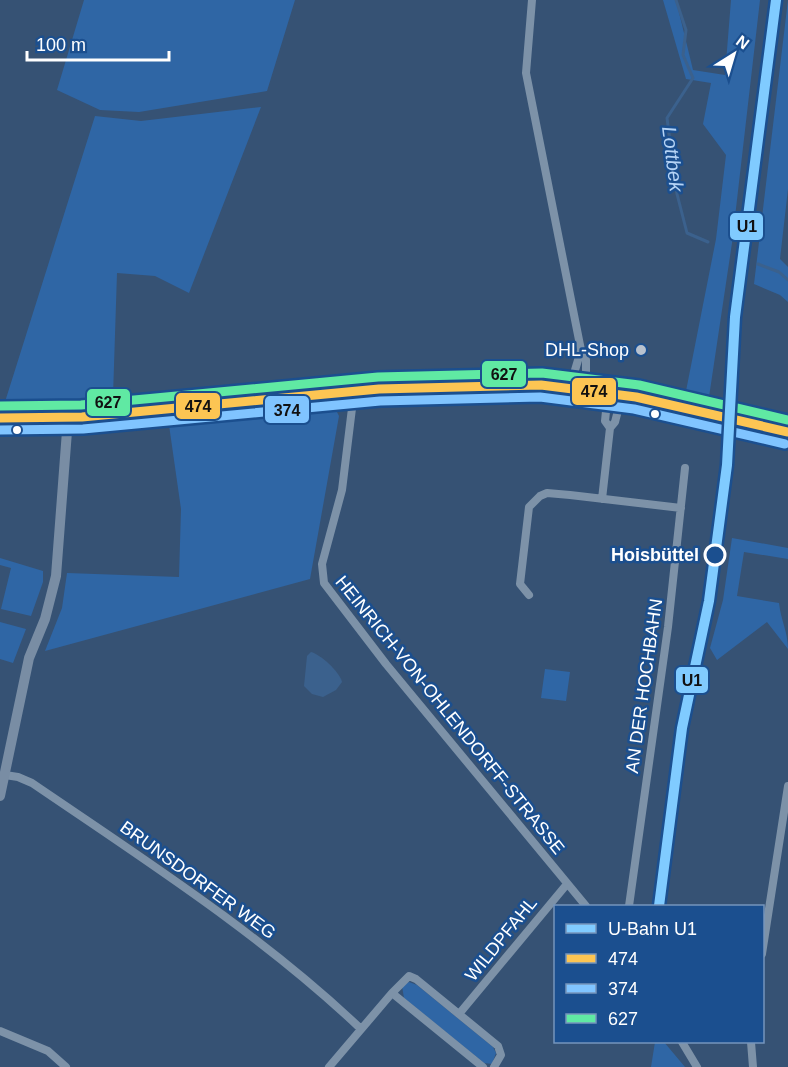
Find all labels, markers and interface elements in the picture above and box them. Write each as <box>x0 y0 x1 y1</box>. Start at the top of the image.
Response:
scale bar <box>27 24 170 62</box>
north arrow <box>704 24 764 84</box>
text: N <box>733 32 752 53</box>
text: 100 m <box>36 35 86 55</box>
water label: Lottbek <box>658 125 688 194</box>
line badge: U1 <box>729 212 764 241</box>
text: U1 <box>737 218 757 235</box>
place label: DHL-Shop <box>545 340 629 360</box>
marker: DHL-Shop <box>634 343 648 357</box>
line badge: 627 <box>481 360 527 388</box>
text: 627 <box>491 366 517 383</box>
line badge: 474 <box>571 377 617 406</box>
text: 474 <box>581 383 607 400</box>
line badge: 627 <box>86 388 131 417</box>
line badge: 474 <box>175 392 221 420</box>
text: 627 <box>95 394 121 411</box>
line badge: 374 <box>264 395 310 424</box>
text: 474 <box>185 398 211 415</box>
text: 374 <box>274 402 300 419</box>
unlabelled marker <box>649 408 661 420</box>
unlabelled marker <box>11 424 23 436</box>
marker: Hoisbüttel <box>704 544 726 566</box>
place label: Hoisbüttel <box>611 545 699 565</box>
street label: HEINRICH-VON-OHLENDORFF-STRASSE <box>331 572 569 858</box>
street label: AN DER HOCHBAHN <box>622 597 666 775</box>
line badge: U1 <box>675 666 709 694</box>
text: U1 <box>682 672 702 689</box>
street label: BRUNSDORFER WEG <box>116 817 280 943</box>
street label: WILDPFAHL <box>461 893 541 985</box>
legend <box>554 905 764 1043</box>
text: U-Bahn U1 <box>608 919 697 939</box>
text: 474 <box>608 949 638 969</box>
text: 374 <box>608 979 638 999</box>
text: 627 <box>608 1009 638 1029</box>

